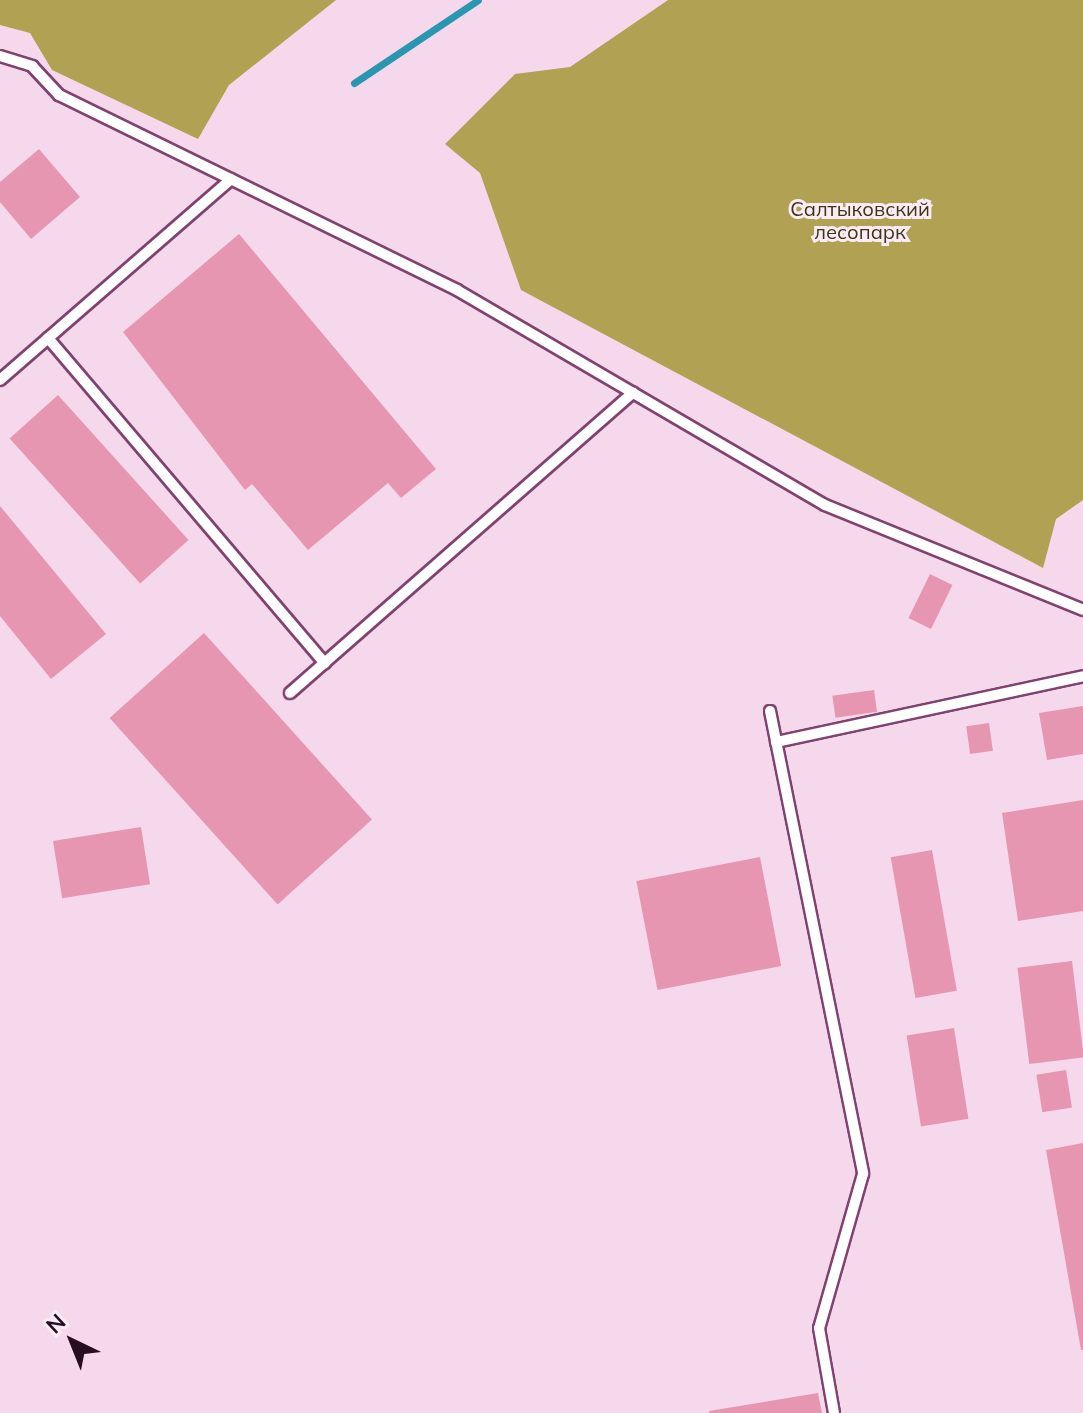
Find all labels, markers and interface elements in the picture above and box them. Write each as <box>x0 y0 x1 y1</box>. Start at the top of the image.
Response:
park label: Салтыковский лесопарк <box>790 197 930 244</box>
north arrow <box>32 1301 112 1381</box>
text: N <box>40 1308 71 1339</box>

